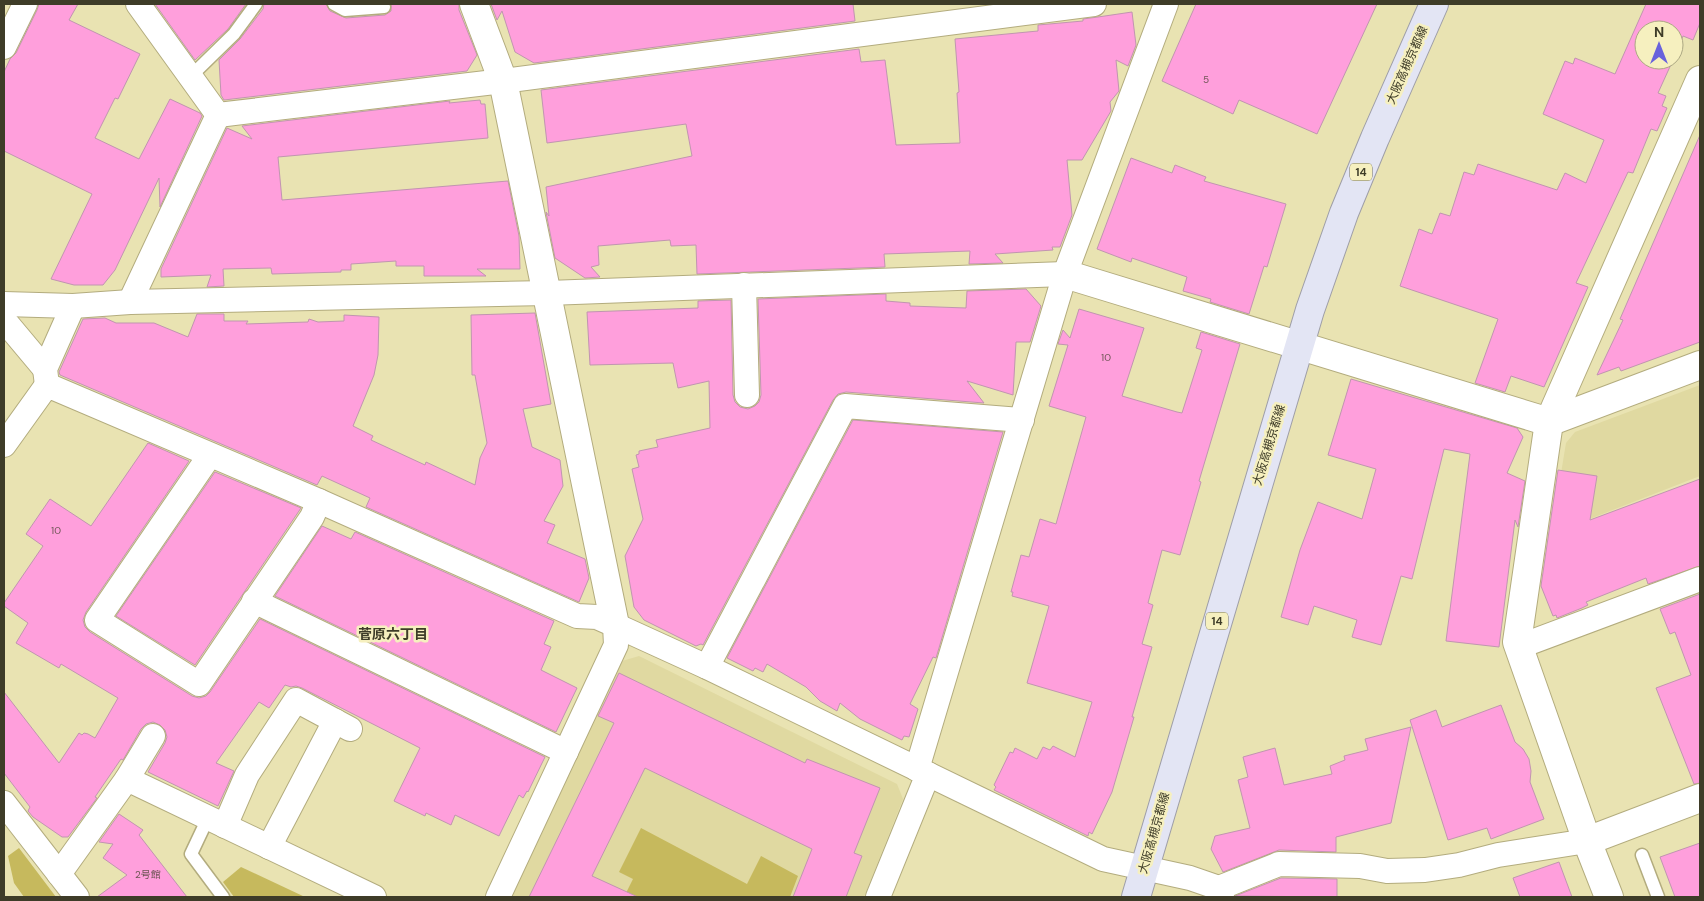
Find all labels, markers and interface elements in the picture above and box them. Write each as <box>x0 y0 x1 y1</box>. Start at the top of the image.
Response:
north arrow <box>1634 20 1684 70</box>
street label: 大阪高槻京都線 <box>1383 23 1431 107</box>
text: N <box>1654 23 1664 41</box>
house number: 5 <box>1203 73 1209 86</box>
road number: 14 <box>1350 163 1372 180</box>
house number: 10 <box>1101 351 1111 364</box>
street label: 大阪高槻京都線 <box>1249 402 1289 488</box>
house number: 10 <box>51 524 61 537</box>
road number: 14 <box>1206 612 1228 630</box>
district label: 菅原六丁目 <box>358 625 428 643</box>
street label: 大阪高槻京都線 <box>1135 790 1173 876</box>
house number: 2号館 <box>135 868 161 881</box>

